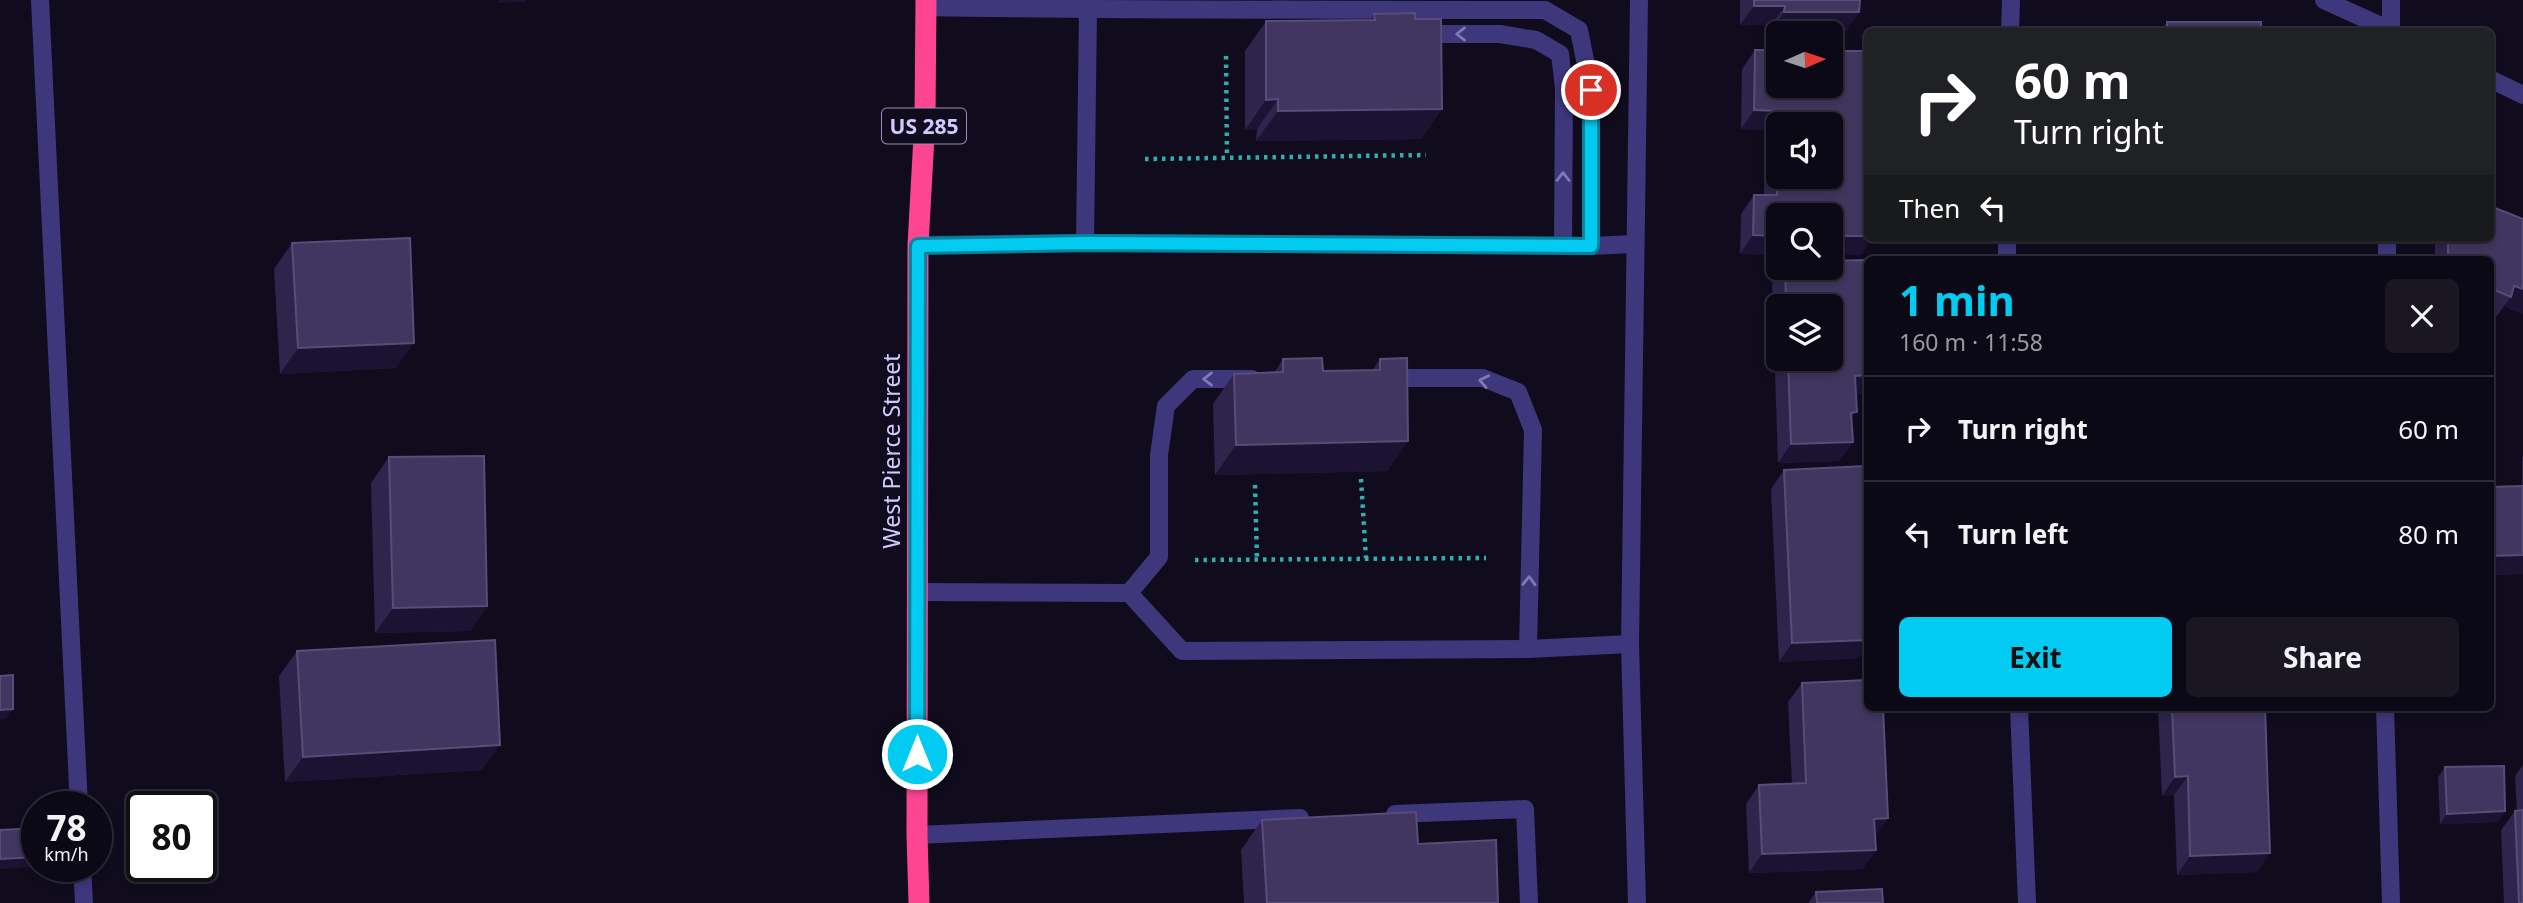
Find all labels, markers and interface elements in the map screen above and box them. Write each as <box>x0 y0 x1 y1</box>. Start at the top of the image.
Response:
north arrow <box>1766 21 1843 98</box>
map controls <box>1766 21 1843 371</box>
one-way arrow <box>1455 26 1465 42</box>
text: 60 m <box>2014 47 2131 113</box>
icon: right <box>1899 56 1990 147</box>
pin <box>1561 60 1621 120</box>
icon: arrive <box>1572 71 1610 109</box>
road number: US 285 <box>882 108 966 144</box>
text: Turn right <box>2014 110 2164 153</box>
button: sound <box>1766 112 1843 189</box>
one-way arrow <box>1556 171 1571 182</box>
icon: left <box>1974 189 2012 227</box>
text: Then <box>1899 190 1960 226</box>
button: search <box>1766 203 1843 280</box>
text: 1 min <box>1899 271 2015 328</box>
button: close <box>2385 279 2459 353</box>
button: layers <box>1766 294 1843 371</box>
text: 160 m · 11:58 <box>1899 326 2043 358</box>
street label: West Pierce Street <box>875 353 907 549</box>
one-way arrow <box>1203 371 1213 387</box>
one-way arrow <box>1479 374 1491 389</box>
icon: right <box>1899 410 1937 448</box>
text: Turn right <box>1958 411 2088 447</box>
text: 60 m <box>2398 411 2459 447</box>
icon: left <box>1899 515 1937 553</box>
text: Turn left <box>1958 516 2069 552</box>
text: 80 m <box>2398 516 2459 552</box>
one-way arrow <box>1522 575 1537 586</box>
button: Exit <box>1899 617 2172 697</box>
button: Share <box>2186 617 2459 697</box>
position arrow <box>880 717 954 791</box>
speed limit sign: 80 <box>126 791 217 882</box>
text: 78 <box>46 804 87 851</box>
text: km/h <box>44 842 89 866</box>

